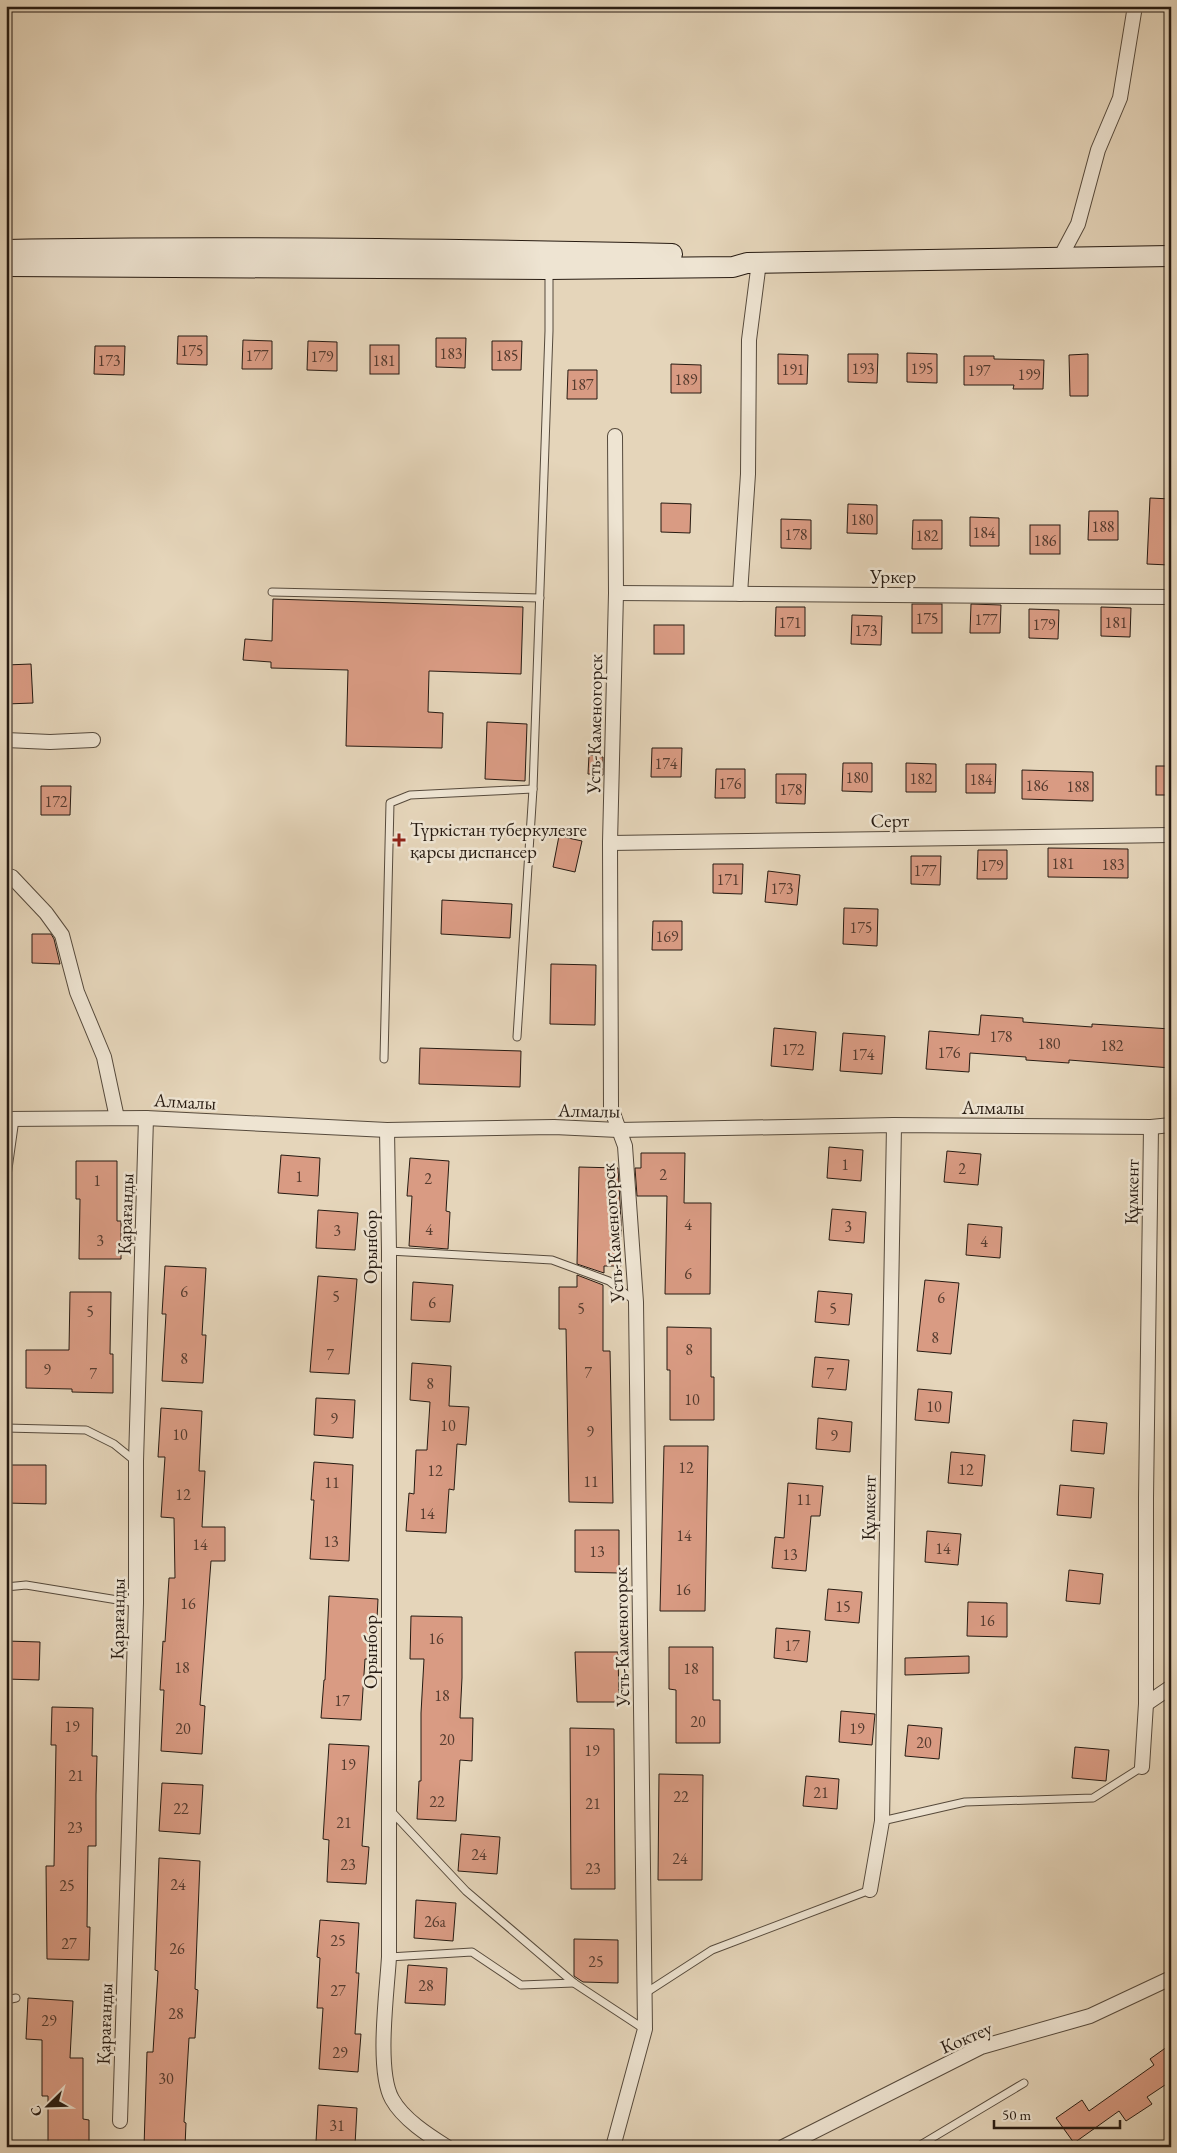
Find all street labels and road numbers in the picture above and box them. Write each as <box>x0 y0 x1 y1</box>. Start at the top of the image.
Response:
street label: Уркер <box>869 564 916 589</box>
street label: Усть-Каменогорск <box>581 654 608 795</box>
street label: Серт <box>871 808 910 833</box>
street label: Алмалы <box>152 1087 217 1116</box>
street label: Алмалы <box>961 1095 1025 1120</box>
street label: Алмалы <box>557 1097 621 1124</box>
street label: Құмкент <box>1118 1159 1145 1225</box>
street label: Усть-Каменогорск <box>595 1162 630 1305</box>
street label: Қарағанды <box>112 1172 139 1255</box>
street label: Орынбор <box>358 1210 383 1284</box>
street label: Құмкент <box>855 1475 882 1541</box>
street label: Усть-Каменогорск <box>608 1567 635 1708</box>
street label: Қарағанды <box>104 1578 131 1660</box>
street label: Орынбор <box>358 1615 383 1689</box>
street label: Қарағанды <box>91 1982 118 2065</box>
street label: Коктеу <box>936 2015 997 2060</box>

